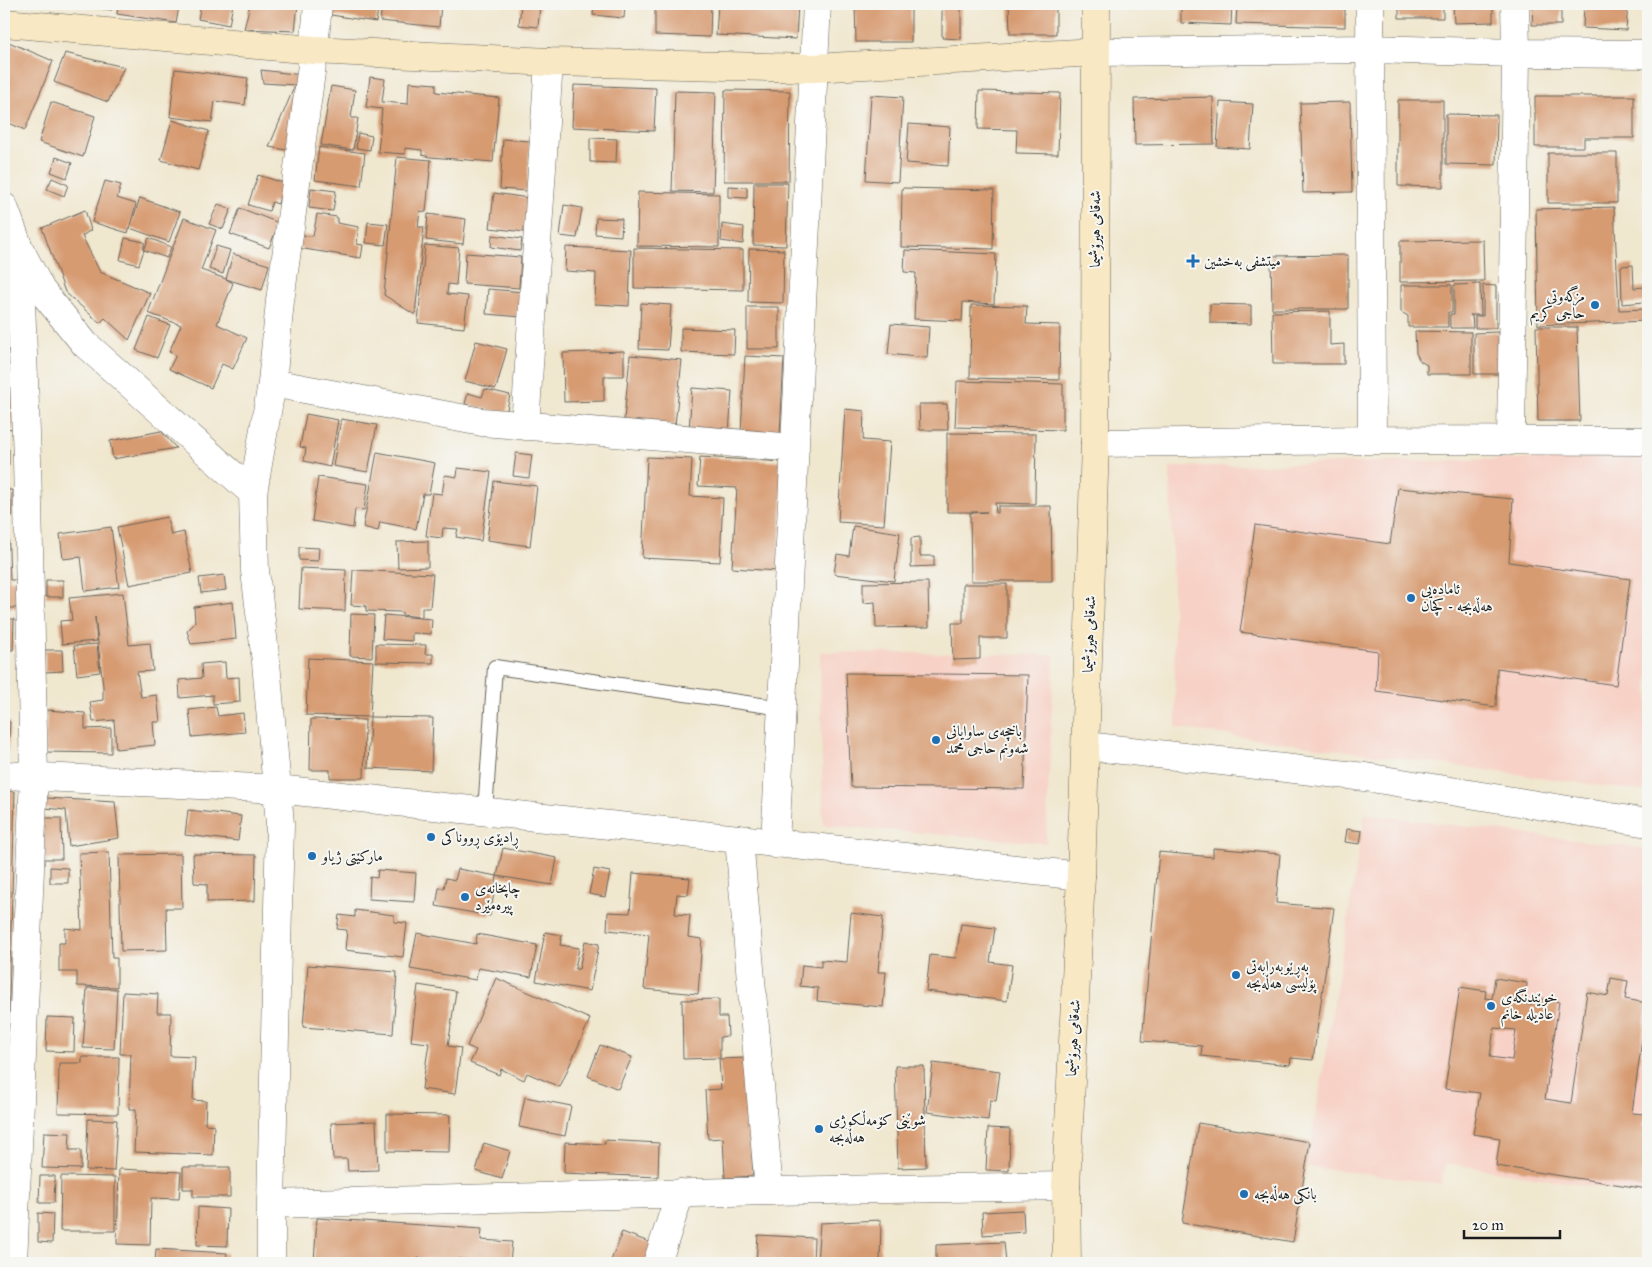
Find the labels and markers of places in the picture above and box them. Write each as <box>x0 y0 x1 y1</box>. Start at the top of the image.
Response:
place label: میتشفی بەخشین <box>1204 252 1281 272</box>
marker: میتشفی بەخشین <box>1186 254 1200 268</box>
place label: مزگە‌وتی حاجی كریم <box>1530 285 1585 326</box>
marker: مزگە‌وتی حاجی كریم <box>1589 299 1601 311</box>
place label: ئامادەیی هەڵەبجە - کچان <box>1421 580 1493 616</box>
marker: ئامادەیی هەڵەبجە - کچان <box>1405 592 1417 604</box>
place label: باخچە‌ی ساوایانی شە‌ونم حاجی محمد <box>946 722 1029 761</box>
marker: باخچە‌ی ساوایانی شە‌ونم حاجی محمد <box>930 734 942 746</box>
place label: ڕادیۆی ڕووناکی <box>441 827 519 849</box>
marker: ڕادیۆی ڕووناکی <box>425 831 437 843</box>
place label: مارکێتی ژیاو <box>320 847 383 867</box>
marker: مارکێتی ژیاو <box>306 850 318 862</box>
place label: چاپخانەی پیرەمێرد <box>475 879 521 916</box>
marker: چاپخانەی پیرەمێرد <box>459 891 471 903</box>
place label: بەڕێوبەرایەتی پۆلیسی هەڵەبجە <box>1246 957 1317 994</box>
marker: بەڕێوبەرایەتی پۆلیسی هەڵەبجە <box>1230 969 1242 981</box>
place label: خوێندنگەی عادیلە خانم <box>1501 988 1558 1027</box>
marker: خوێندنگەی عادیلە خانم <box>1485 1000 1497 1012</box>
place label: شوێنی کۆمەڵکوژی هەڵەبجە <box>829 1110 926 1147</box>
marker: شوێنی کۆمەڵکوژی هەڵەبجە <box>813 1123 825 1135</box>
place label: بانکی هەڵەبجە <box>1254 1185 1317 1205</box>
marker: بانکی هەڵەبجە <box>1238 1188 1250 1200</box>

